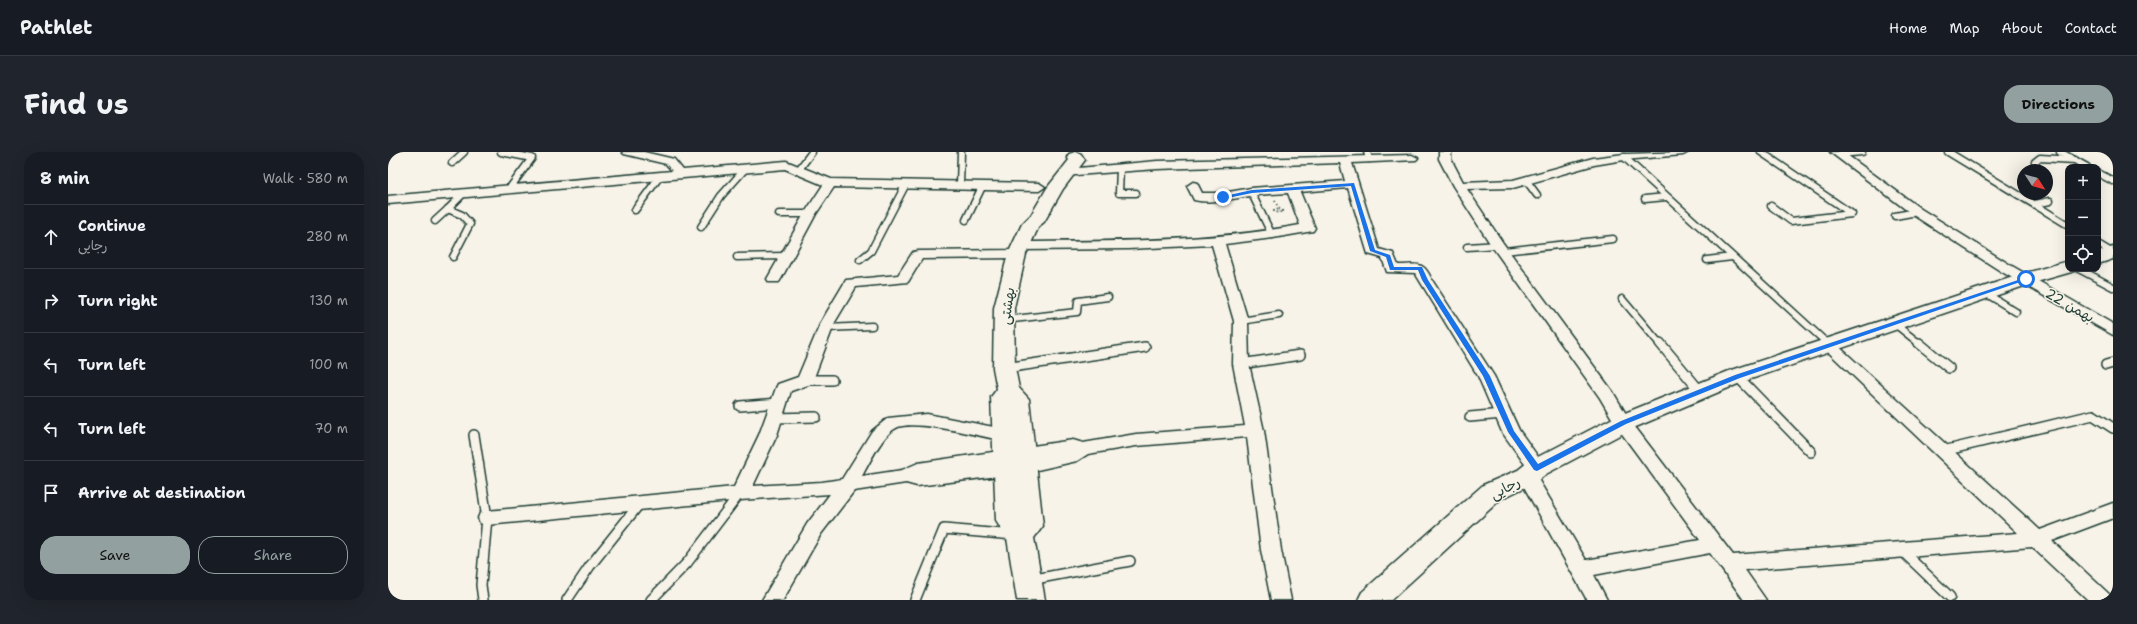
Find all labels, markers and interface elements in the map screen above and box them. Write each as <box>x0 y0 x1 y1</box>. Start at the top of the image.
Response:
text: Pathlet <box>20 15 92 40</box>
text: Home <box>1889 19 1928 37</box>
text: Map <box>1950 19 1980 37</box>
text: About <box>2002 19 2043 37</box>
text: Contact <box>2065 19 2117 37</box>
text: Find us <box>24 85 129 123</box>
button: Directions <box>2004 85 2113 123</box>
north arrow <box>2017 164 2053 200</box>
map controls <box>2065 164 2101 272</box>
button: + <box>2065 164 2101 200</box>
text: 8 min <box>40 167 90 189</box>
text: Walk · 580 m <box>263 170 348 187</box>
route end <box>1214 188 1232 206</box>
button: − <box>2065 200 2101 236</box>
text: Continue <box>78 216 146 236</box>
icon: ahead <box>40 226 62 248</box>
text: 280 m <box>306 228 348 245</box>
button: locate <box>2065 236 2101 272</box>
text: رجایی <box>78 237 107 254</box>
route start <box>2017 270 2035 288</box>
street label: 22 بهمن <box>2042 284 2098 326</box>
street label: بهشتی <box>995 286 1019 326</box>
icon: right <box>40 290 62 312</box>
text: Turn right <box>78 291 158 311</box>
text: 130 m <box>310 292 348 309</box>
icon: left <box>40 354 62 376</box>
text: Turn left <box>78 355 146 375</box>
text: 100 m <box>309 356 348 373</box>
icon: left <box>40 418 62 440</box>
text: Turn left <box>78 419 146 439</box>
text: 70 m <box>314 420 348 437</box>
street label: رجایی <box>1487 473 1523 503</box>
icon: arrive <box>40 482 62 504</box>
text: Arrive at destination <box>78 483 246 503</box>
button: Save <box>40 536 190 574</box>
button: Share <box>198 536 348 574</box>

